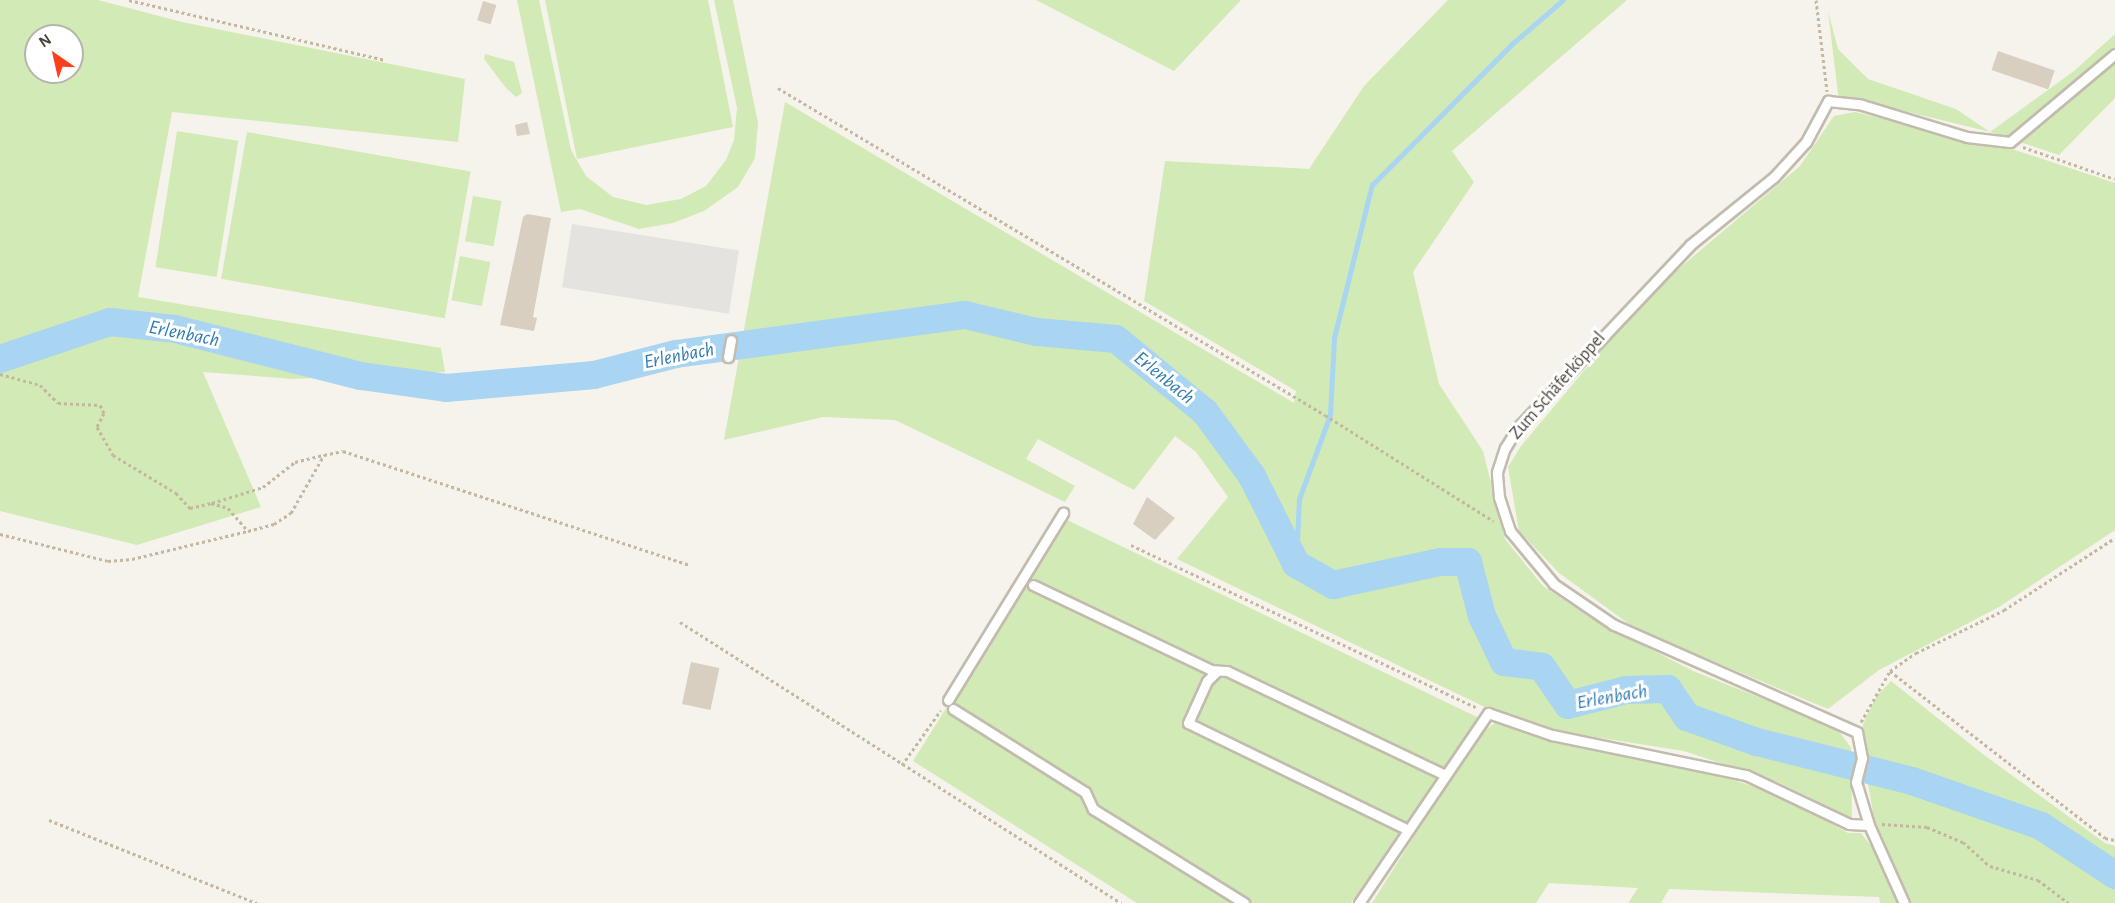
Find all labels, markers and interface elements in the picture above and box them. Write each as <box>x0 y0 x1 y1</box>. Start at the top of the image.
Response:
north arrow <box>24 24 84 84</box>
text: N <box>36 31 54 50</box>
water label: Erlenbach <box>147 315 221 353</box>
street label: Zum Schäferköppel <box>1505 328 1611 444</box>
water label: Erlenbach <box>642 337 716 375</box>
water label: Erlenbach <box>1129 346 1199 410</box>
water label: Erlenbach <box>1575 679 1649 715</box>

